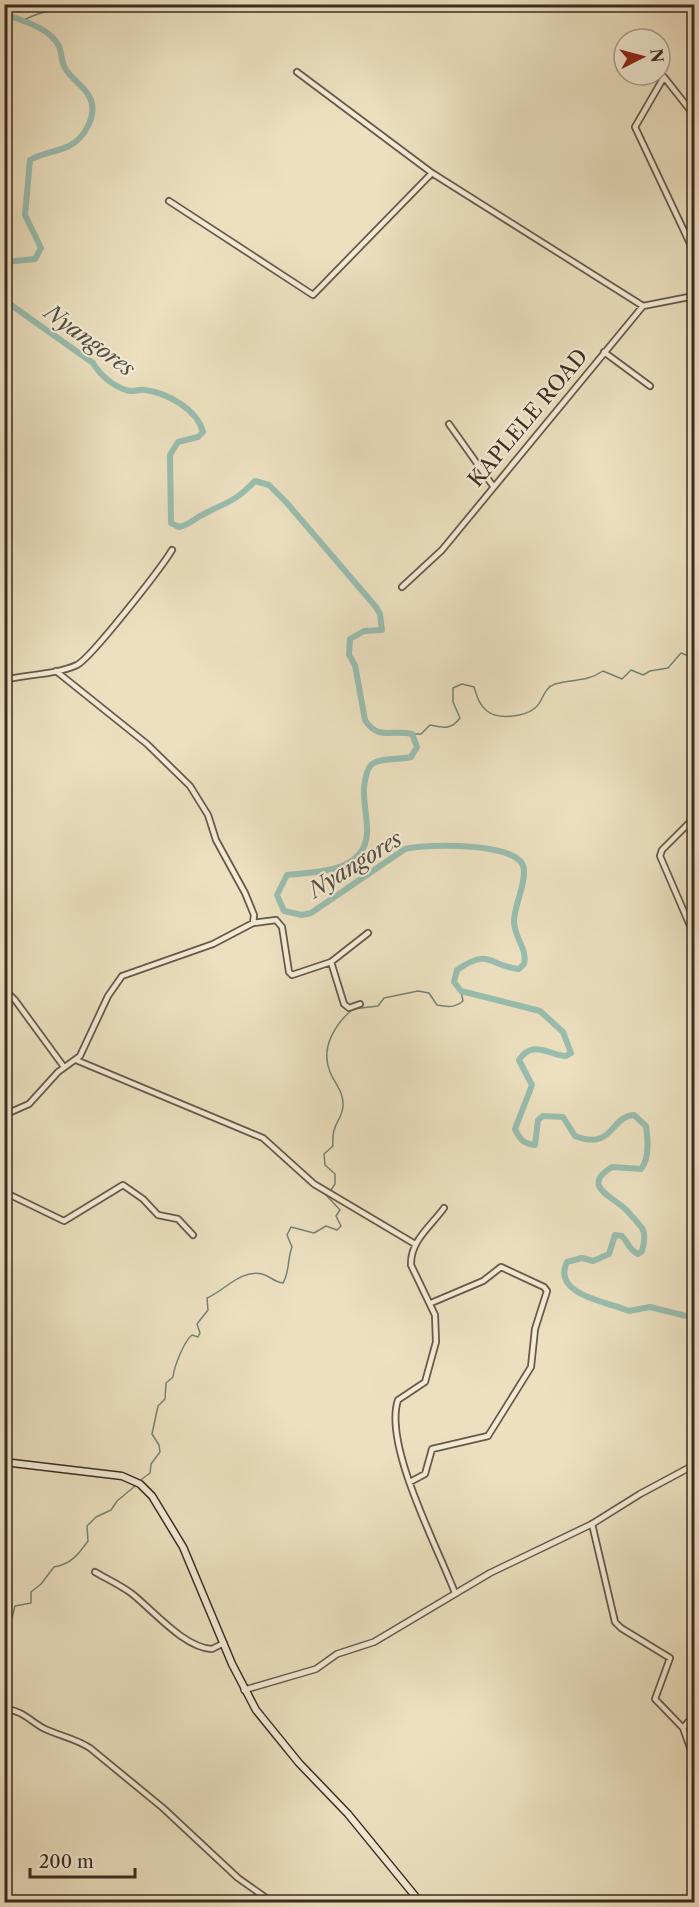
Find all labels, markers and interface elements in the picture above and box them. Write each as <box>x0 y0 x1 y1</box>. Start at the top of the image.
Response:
north arrow <box>612 27 672 87</box>
text: N <box>646 47 668 63</box>
water label: Nyangores <box>38 297 140 382</box>
street label: KAPLELE ROAD <box>463 344 593 492</box>
water label: Nyangores <box>302 825 407 905</box>
scale bar <box>30 1841 135 1879</box>
text: 200 m <box>39 1851 94 1873</box>

